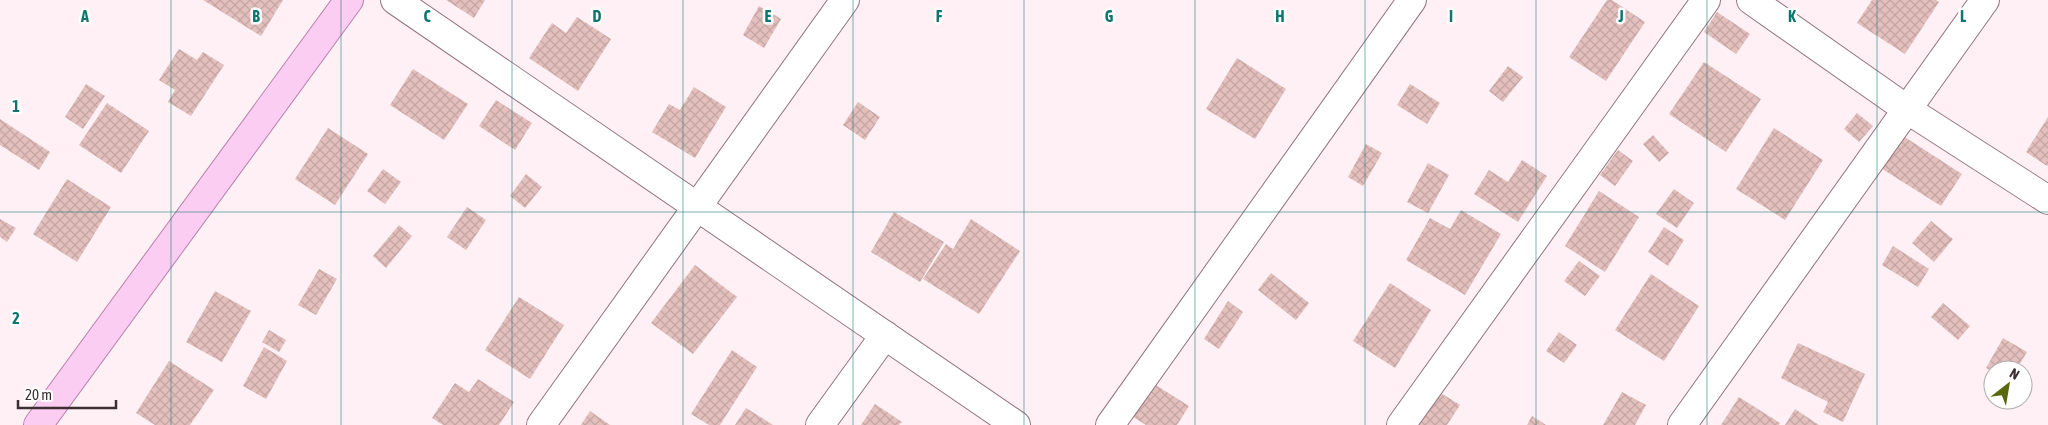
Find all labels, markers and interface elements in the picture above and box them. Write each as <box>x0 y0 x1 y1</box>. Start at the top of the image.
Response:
text: A <box>80 7 89 25</box>
text: B <box>252 7 260 25</box>
text: C <box>423 7 431 25</box>
text: D <box>593 7 602 25</box>
text: E <box>765 7 772 25</box>
text: F <box>936 7 943 25</box>
text: G <box>1105 7 1114 25</box>
text: H <box>1275 7 1285 25</box>
text: I <box>1449 7 1453 25</box>
text: J <box>1617 7 1624 25</box>
text: K <box>1788 7 1796 25</box>
text: L <box>1960 7 1967 25</box>
text: 1 <box>12 97 20 115</box>
text: 2 <box>12 309 20 327</box>
north arrow <box>1983 360 2033 410</box>
text: N <box>2007 365 2022 383</box>
scale bar <box>18 378 115 410</box>
text: 20 m <box>25 386 52 403</box>

